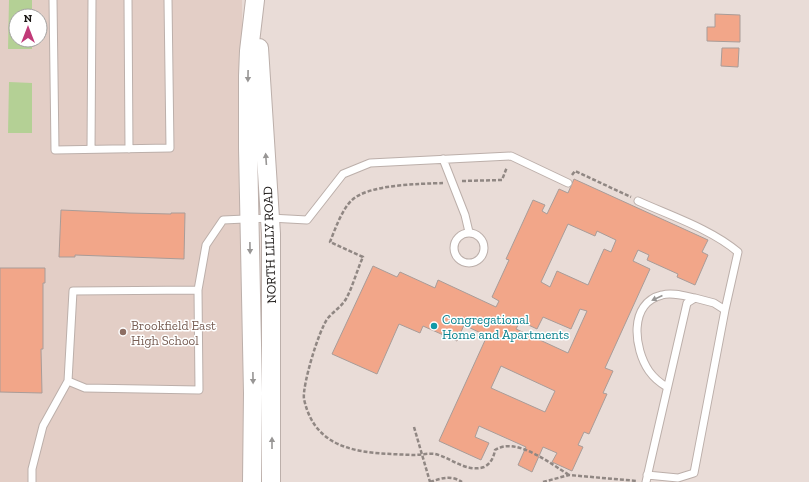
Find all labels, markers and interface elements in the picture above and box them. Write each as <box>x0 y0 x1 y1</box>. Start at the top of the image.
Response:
north arrow <box>8 8 48 48</box>
text: N <box>24 12 33 25</box>
one-way arrow <box>245 70 251 83</box>
one-way arrow <box>262 153 269 165</box>
street label: NORTH LILLY ROAD <box>260 186 279 304</box>
one-way arrow <box>247 242 253 255</box>
one-way arrow <box>651 295 663 301</box>
place label: Congregational Home and Apartments <box>442 312 570 342</box>
place label: Brookfield East High School <box>131 318 216 348</box>
marker: Congregational Home and Apartments <box>429 321 439 331</box>
marker: Brookfield East High School <box>118 327 128 337</box>
one-way arrow <box>250 372 256 385</box>
one-way arrow <box>269 436 275 449</box>

